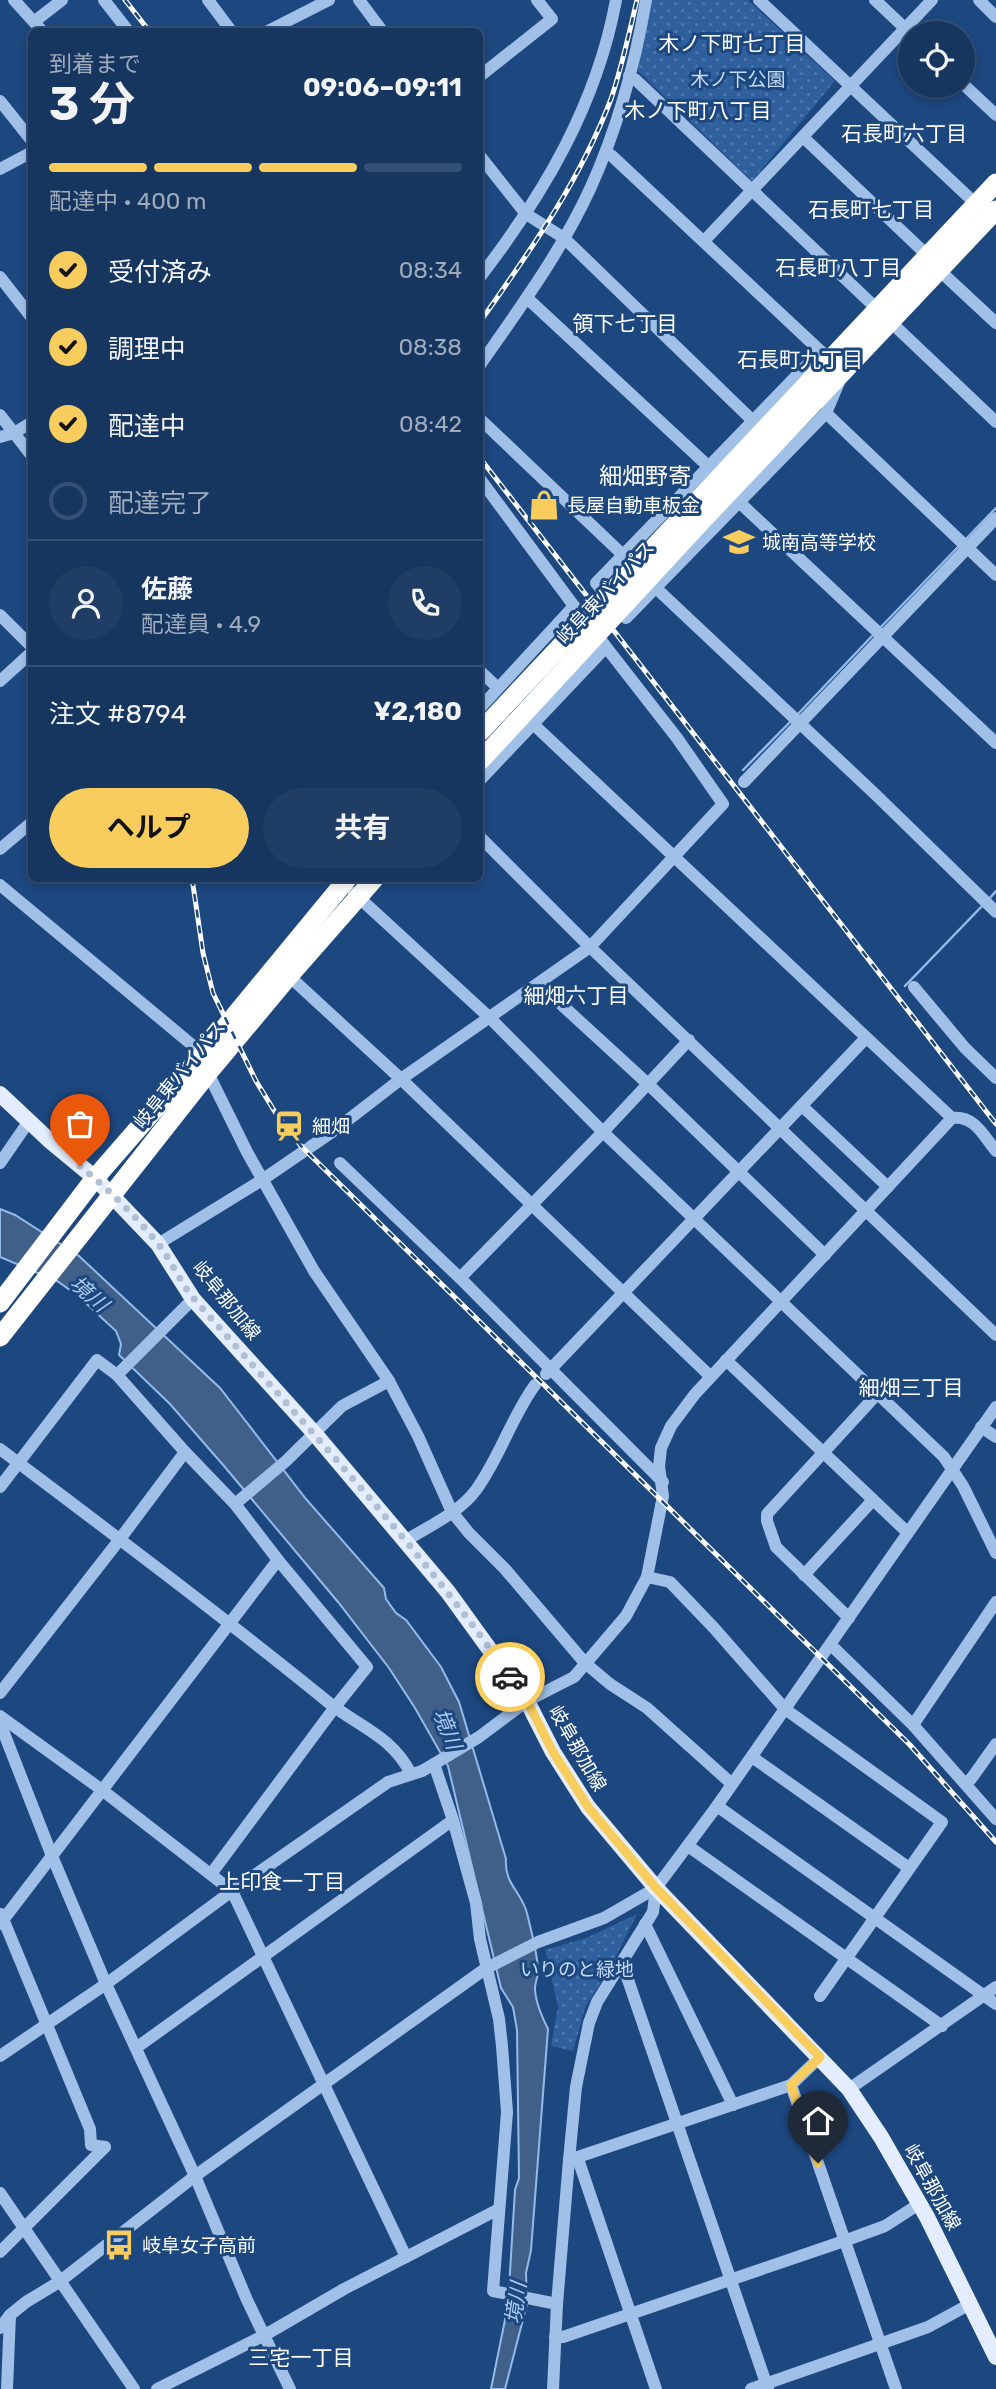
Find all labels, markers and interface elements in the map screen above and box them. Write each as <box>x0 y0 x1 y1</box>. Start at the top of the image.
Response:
map controls <box>898 21 975 98</box>
button: locate <box>898 21 975 98</box>
district label: 木ノ下町七丁目 <box>659 31 806 56</box>
text: 到着まで <box>49 50 141 78</box>
park label: 木ノ下公園 <box>690 68 786 91</box>
text: 09:06–09:11 <box>303 72 462 103</box>
text: 3 分 <box>49 77 135 132</box>
district label: 木ノ下町八丁目 <box>625 98 772 123</box>
district label: 石長町六丁目 <box>841 121 967 146</box>
text: 配達中 · 400 m <box>49 187 206 215</box>
district label: 石長町七丁目 <box>808 197 934 222</box>
icon: check <box>49 251 87 289</box>
district label: 石長町八丁目 <box>775 255 901 280</box>
text: 08:34 <box>399 256 462 284</box>
text: 受付済み <box>108 257 212 288</box>
district label: 領下七丁目 <box>573 311 678 336</box>
icon: check <box>49 328 87 366</box>
text: 08:38 <box>398 333 462 361</box>
text: 調理中 <box>108 334 186 365</box>
district label: 石長町九丁目 <box>737 347 863 372</box>
icon: check <box>49 405 87 443</box>
text: 08:42 <box>399 410 462 438</box>
text: 配達中 <box>108 411 186 442</box>
district label: 細畑野寄 <box>599 462 691 490</box>
text: 配達完了 <box>108 488 212 519</box>
shop icon: 長屋自動車板金 <box>527 488 561 522</box>
place label: 長屋自動車板金 <box>567 494 700 517</box>
school or university icon: 城南高等学校 <box>722 525 756 559</box>
place label: 城南高等学校 <box>762 531 876 554</box>
street label: 岐阜東バイパス <box>552 536 659 649</box>
button: person <box>49 566 123 640</box>
button: phone <box>388 566 462 640</box>
text: 佐藤 <box>141 574 193 605</box>
text: 配達員 · 4.9 <box>141 610 261 638</box>
text: ¥2,180 <box>373 696 462 727</box>
text: 注文 #8794 <box>49 699 187 730</box>
button: ヘルプ <box>49 788 249 868</box>
button: 共有 <box>263 788 462 868</box>
district label: 細畑六丁目 <box>524 983 629 1008</box>
street label: 岐阜東バイパス <box>129 1016 230 1133</box>
pin <box>50 1094 110 1166</box>
icon: bag <box>61 1105 99 1143</box>
station icon: 細畑 <box>272 1109 306 1143</box>
place label: 細畑 <box>312 1115 350 1138</box>
street label: 岐阜那加線 <box>188 1256 265 1344</box>
water label: 境川 <box>65 1270 115 1318</box>
district label: 細畑三丁目 <box>859 1375 964 1400</box>
courier <box>475 1642 545 1712</box>
icon: car <box>491 1658 529 1696</box>
street label: 岐阜那加線 <box>544 1701 611 1795</box>
water label: 境川 <box>428 1705 468 1755</box>
district label: 上印食一丁目 <box>219 1869 345 1894</box>
park label: いりのと緑地 <box>520 1958 634 1981</box>
pin <box>788 2091 848 2163</box>
icon: home <box>799 2102 837 2140</box>
street label: 岐阜那加線 <box>899 2140 966 2234</box>
bus stop icon: 岐阜女子高前 <box>102 2228 136 2262</box>
place label: 岐阜女子高前 <box>142 2234 256 2257</box>
water label: 境川 <box>500 2278 531 2325</box>
district label: 三宅一丁目 <box>249 2345 354 2370</box>

